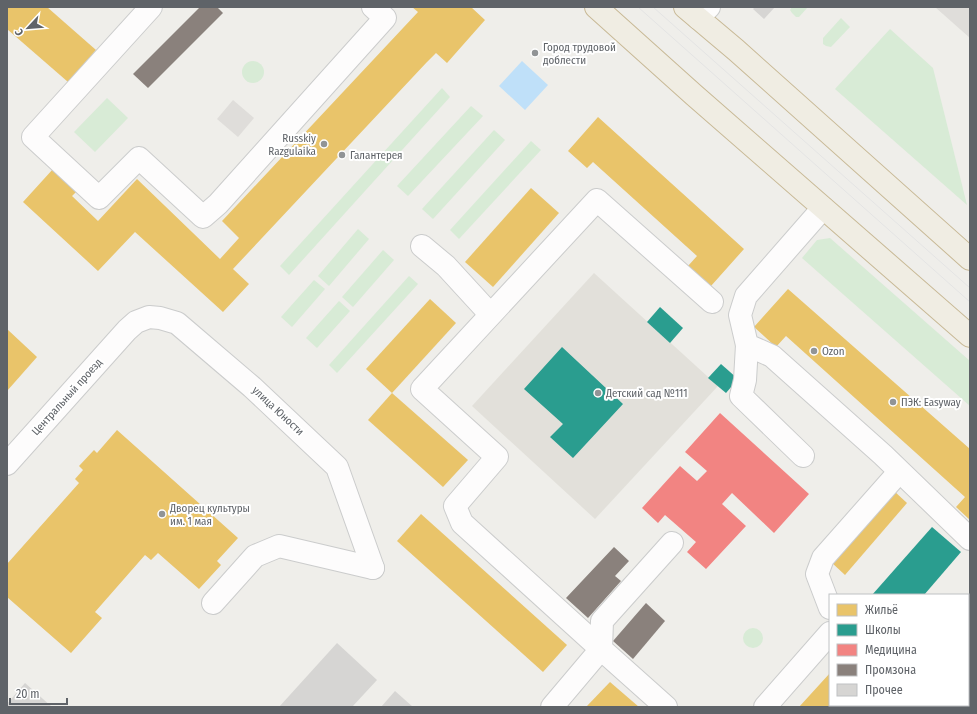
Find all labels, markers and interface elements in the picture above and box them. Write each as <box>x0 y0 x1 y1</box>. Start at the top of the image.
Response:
north arrow <box>8 8 48 48</box>
text: С <box>12 27 27 38</box>
place label: Город трудовой доблести <box>543 41 616 67</box>
marker: Город трудовой доблести <box>530 48 540 58</box>
place label: Russkiy Razgulaika <box>268 132 316 158</box>
marker: Russkiy Razgulaika <box>319 139 329 149</box>
place label: Галантерея <box>350 149 403 162</box>
marker: Галантерея <box>337 150 347 160</box>
place label: Ozon <box>822 345 845 358</box>
marker: Ozon <box>809 346 819 356</box>
street label: Центральный проезд <box>29 356 105 438</box>
street label: улица Юности <box>249 384 307 438</box>
place label: Детский сад №111 <box>605 387 688 400</box>
marker: Детский сад №111 <box>593 388 603 398</box>
place label: ПЭК: Easyway <box>901 396 961 409</box>
marker: ПЭК: Easyway <box>888 397 898 407</box>
place label: Дворец культуры им. 1 мая <box>169 502 250 528</box>
marker: Дворец культуры им. 1 мая <box>157 509 167 519</box>
legend <box>829 594 969 706</box>
text: Жильё <box>865 603 898 617</box>
text: Школы <box>865 623 901 637</box>
text: Медицина <box>865 643 917 657</box>
text: Промзона <box>865 663 916 677</box>
scale bar <box>10 680 67 706</box>
text: Прочее <box>865 683 903 697</box>
text: 20 m <box>16 687 40 701</box>

